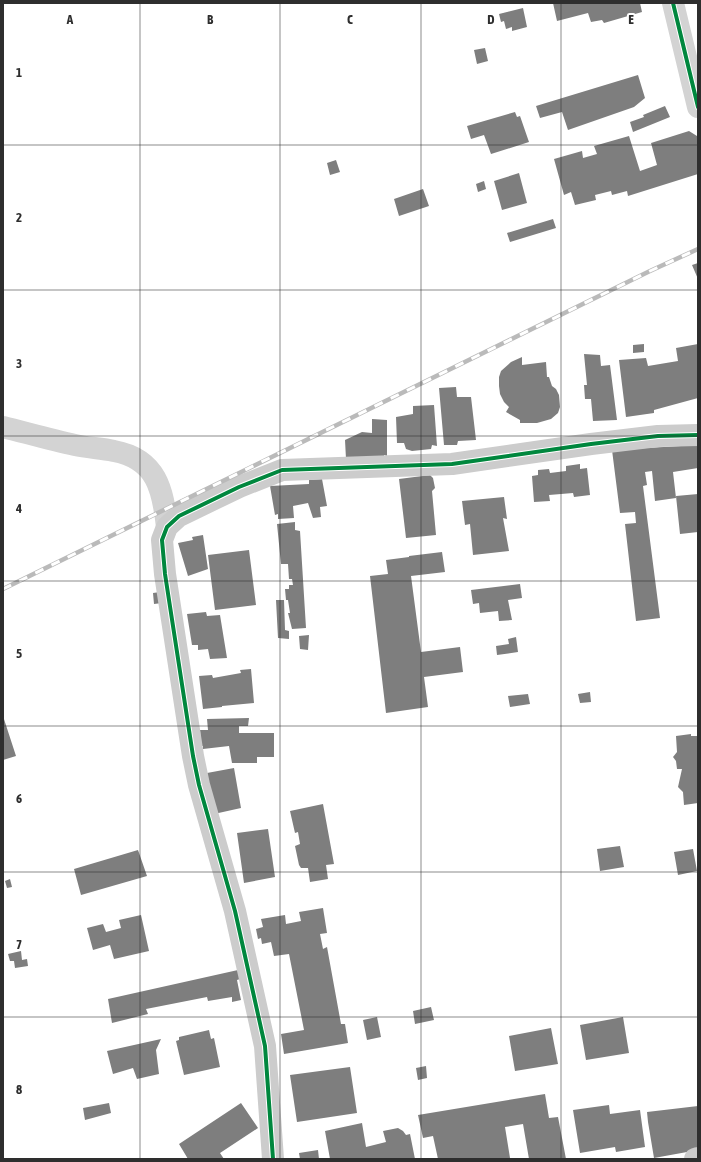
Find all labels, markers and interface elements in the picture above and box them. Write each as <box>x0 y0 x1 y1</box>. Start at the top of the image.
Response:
text: A <box>66 12 74 27</box>
text: B <box>207 12 214 27</box>
text: C <box>347 12 353 27</box>
text: D <box>487 12 495 27</box>
text: E <box>628 12 634 27</box>
text: 1 <box>16 65 22 80</box>
text: 2 <box>16 210 22 225</box>
text: 3 <box>16 356 22 371</box>
text: 4 <box>15 501 22 516</box>
text: 5 <box>16 646 22 661</box>
text: 6 <box>16 791 22 806</box>
text: 7 <box>16 937 22 952</box>
text: 8 <box>16 1082 22 1097</box>

